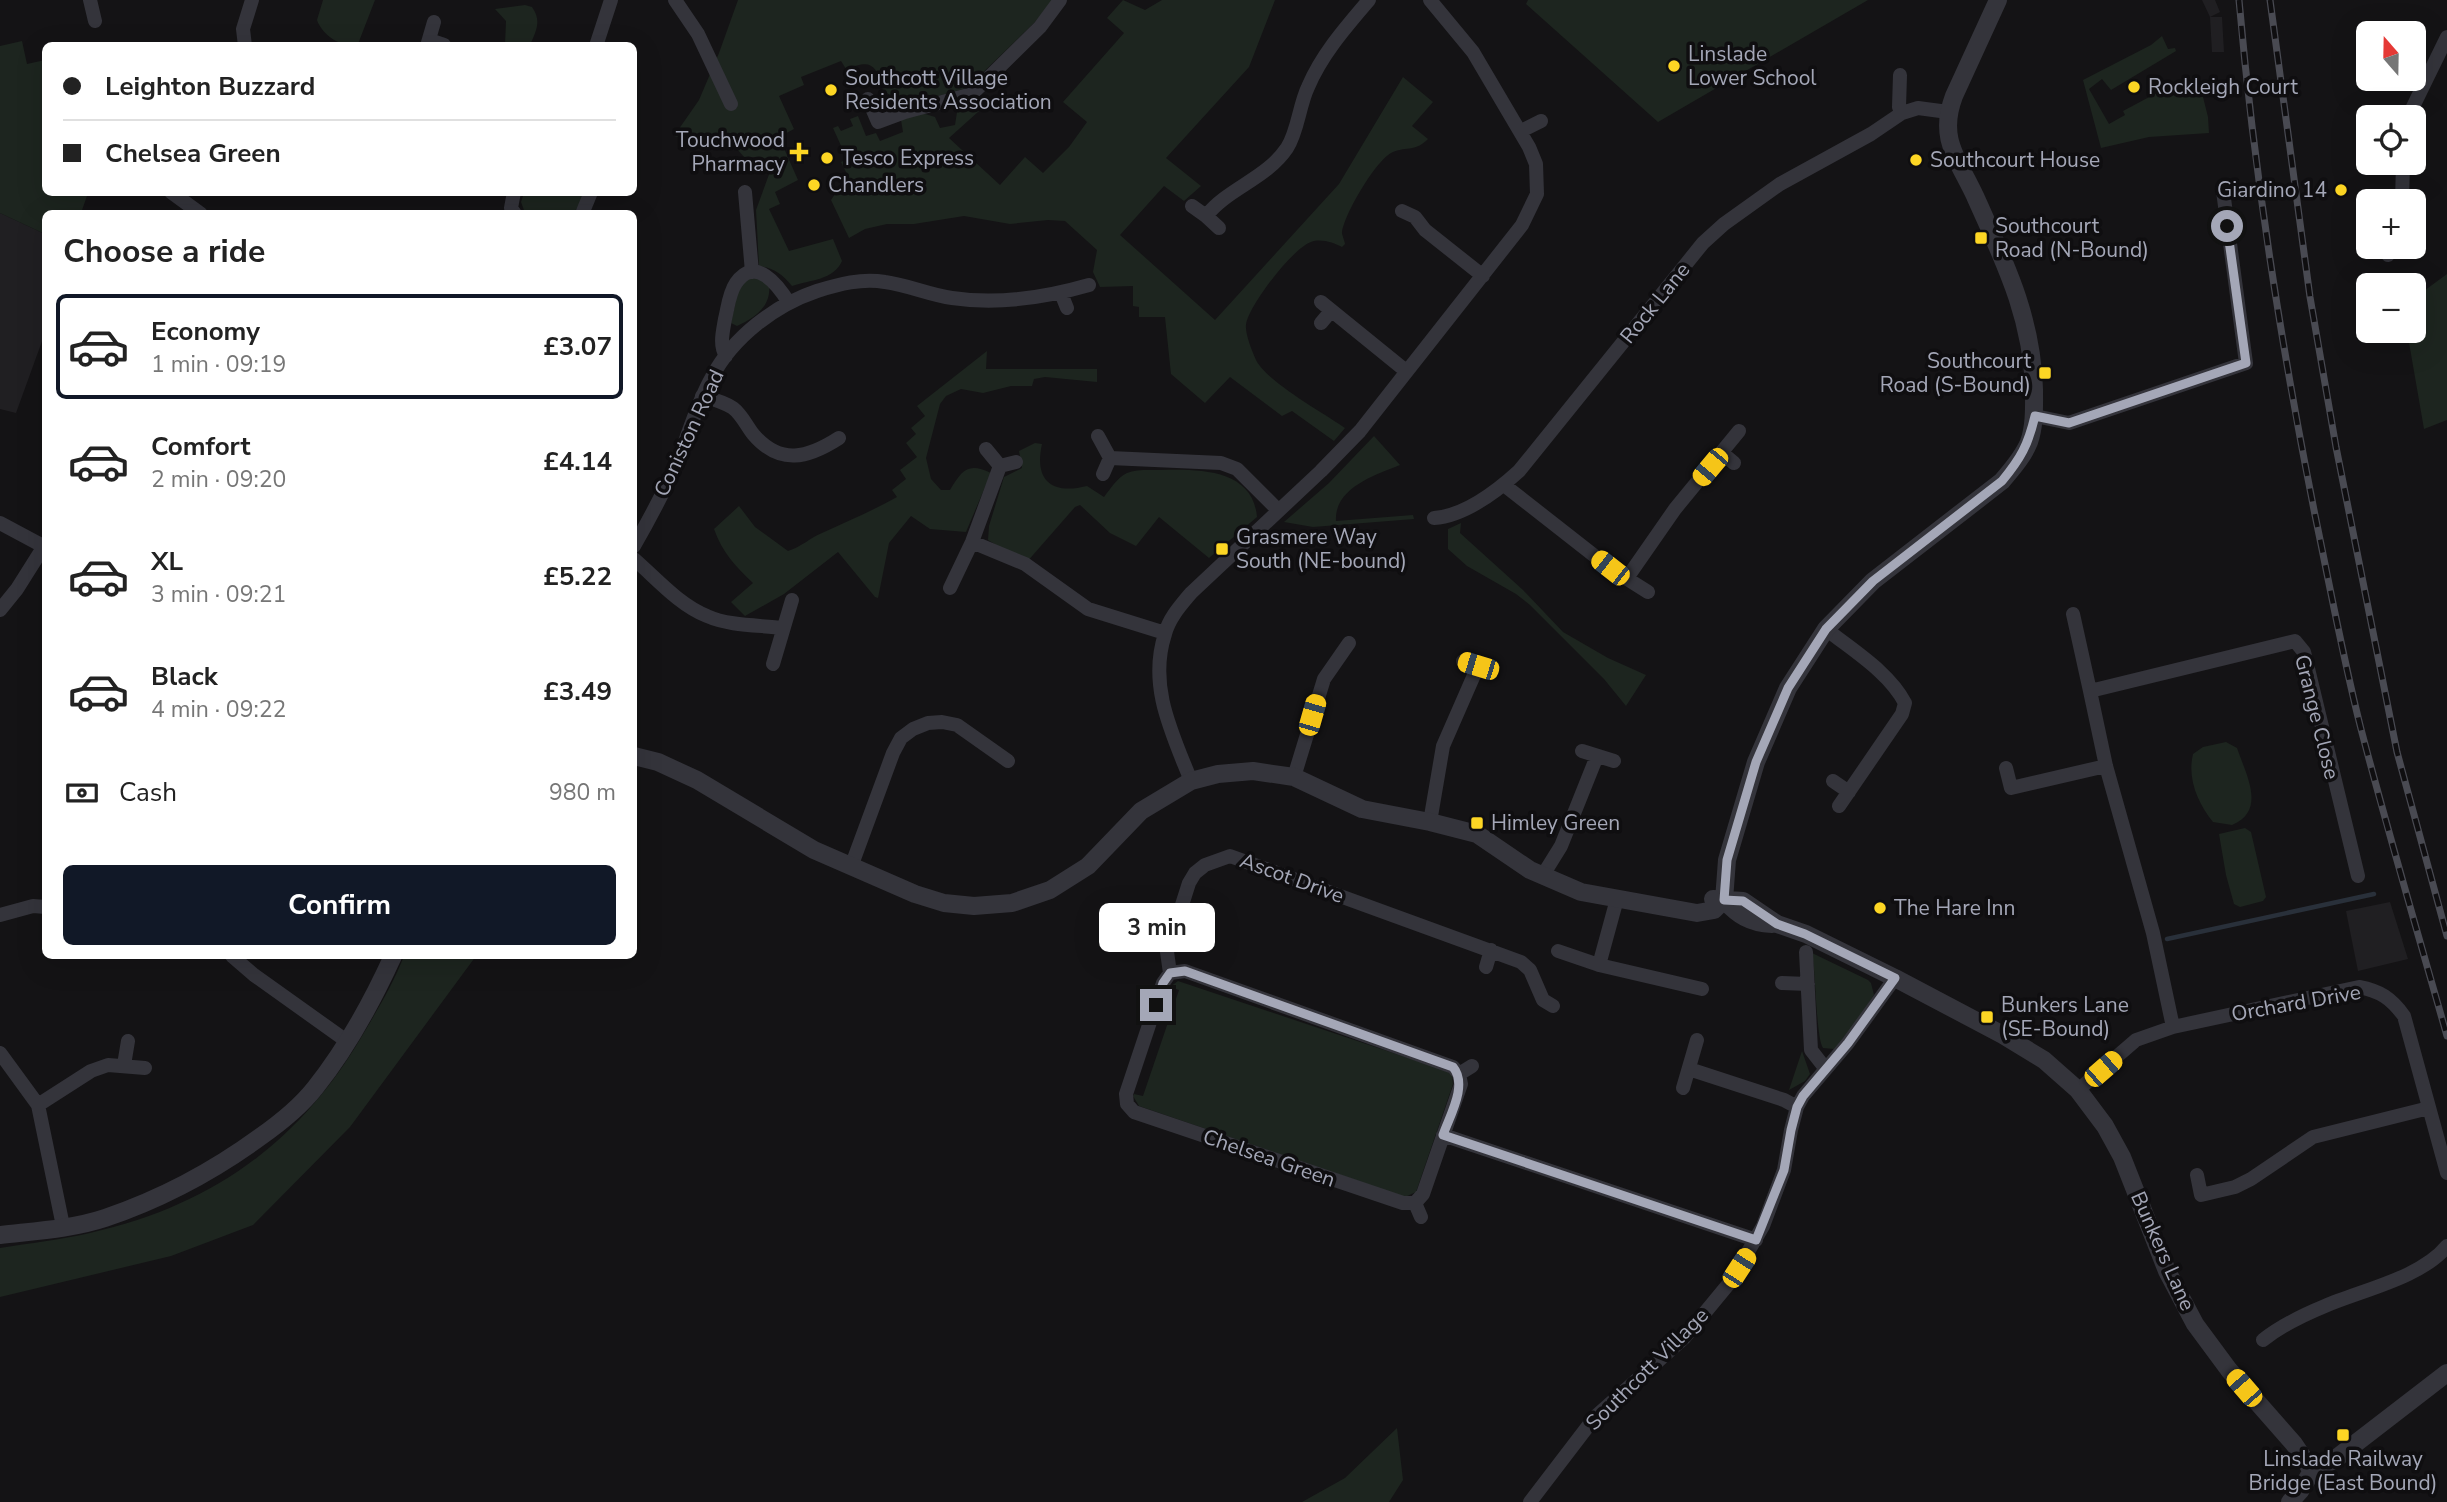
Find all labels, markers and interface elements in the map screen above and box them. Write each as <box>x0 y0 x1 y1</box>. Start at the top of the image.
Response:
north arrow <box>2356 21 2426 91</box>
map controls <box>2356 21 2426 343</box>
place label: Linslade Lower School <box>1688 40 1817 92</box>
marker: Linslade Lower School <box>1666 58 1682 74</box>
place label: Southcott Village Residents Association <box>845 64 1052 116</box>
text: Leighton Buzzard <box>105 69 315 104</box>
place label: Rockleigh Court <box>2148 73 2298 101</box>
marker: Rockleigh Court <box>2126 79 2142 95</box>
marker: Southcott Village Residents Association <box>823 82 839 98</box>
button: locate <box>2356 105 2426 175</box>
place label: Touchwood Pharmacy <box>676 126 785 178</box>
text: Chelsea Green <box>105 136 281 171</box>
marker: Touchwood Pharmacy <box>791 144 807 160</box>
place label: Tesco Express <box>841 144 974 172</box>
place label: Southcourt House <box>1930 146 2100 174</box>
marker: Tesco Express <box>819 150 835 166</box>
marker: Southcourt House <box>1908 152 1924 168</box>
place label: Chandlers <box>828 171 924 199</box>
place label: Giardino 14 <box>2217 176 2327 204</box>
marker: Chandlers <box>806 177 822 193</box>
marker: Giardino 14 <box>2333 182 2349 198</box>
button: + <box>2356 189 2426 259</box>
route start <box>2211 210 2243 242</box>
place label: Southcourt Road (N-Bound) <box>1995 212 2149 264</box>
text: Choose a ride <box>63 230 265 273</box>
marker: Southcourt Road (N-Bound) <box>1973 230 1989 246</box>
street label: Rock Lane <box>1614 257 1696 349</box>
button: − <box>2356 273 2426 343</box>
text: Economy <box>151 314 260 349</box>
icon: car <box>67 315 130 378</box>
text: £3.07 <box>543 329 612 364</box>
place label: Southcourt Road (S-Bound) <box>1880 347 2032 399</box>
text: 1 min · 09:19 <box>151 349 286 380</box>
street label: Coniston Road <box>647 365 731 501</box>
marker: Southcourt Road (S-Bound) <box>2037 365 2053 381</box>
text: Comfort <box>151 429 251 464</box>
icon: car <box>67 430 130 493</box>
text: £4.14 <box>543 444 612 479</box>
car <box>1689 444 1732 490</box>
text: 2 min · 09:20 <box>151 464 286 495</box>
place label: Grasmere Way South (NE-bound) <box>1236 523 1407 575</box>
marker: Grasmere Way South (NE-bound) <box>1214 541 1230 557</box>
text: XL <box>151 544 183 579</box>
icon: car <box>67 545 130 608</box>
car <box>1587 547 1634 589</box>
text: £5.22 <box>543 559 612 594</box>
text: 3 min · 09:21 <box>151 579 286 610</box>
car <box>1455 650 1502 682</box>
street label: Grange Close <box>2288 652 2346 782</box>
text: Black <box>151 659 218 694</box>
icon: car <box>67 660 130 723</box>
text: £3.49 <box>543 674 612 709</box>
car <box>1297 692 1328 738</box>
text: 4 min · 09:22 <box>151 694 286 725</box>
icon: cash <box>63 774 101 812</box>
text: Cash <box>119 775 177 810</box>
text: 980 m <box>549 777 616 808</box>
place label: Himley Green <box>1491 809 1620 837</box>
marker: Himley Green <box>1469 815 1485 831</box>
street label: Ascot Drive <box>1236 846 1348 910</box>
button: Confirm <box>63 865 616 945</box>
place label: The Hare Inn <box>1894 894 2015 922</box>
marker: The Hare Inn <box>1872 900 1888 916</box>
callout: 3 min <box>1098 904 1214 953</box>
text: 3 min <box>1127 912 1187 943</box>
street label: Orchard Drive <box>2229 978 2363 1028</box>
route end <box>1140 989 1172 1021</box>
place label: Bunkers Lane (SE-Bound) <box>2001 991 2129 1043</box>
marker: Bunkers Lane (SE-Bound) <box>1979 1009 1995 1025</box>
car <box>2081 1047 2126 1091</box>
street label: Chelsea Green <box>1199 1122 1339 1194</box>
street label: Bunkers Lane <box>2124 1187 2202 1315</box>
car <box>1719 1245 1760 1291</box>
street label: Southcott Village <box>1579 1301 1715 1437</box>
car <box>2223 1365 2266 1411</box>
marker: Linslade Railway Bridge (East Bound) <box>2335 1427 2351 1443</box>
place label: Linslade Railway Bridge (East Bound) <box>2249 1445 2437 1497</box>

